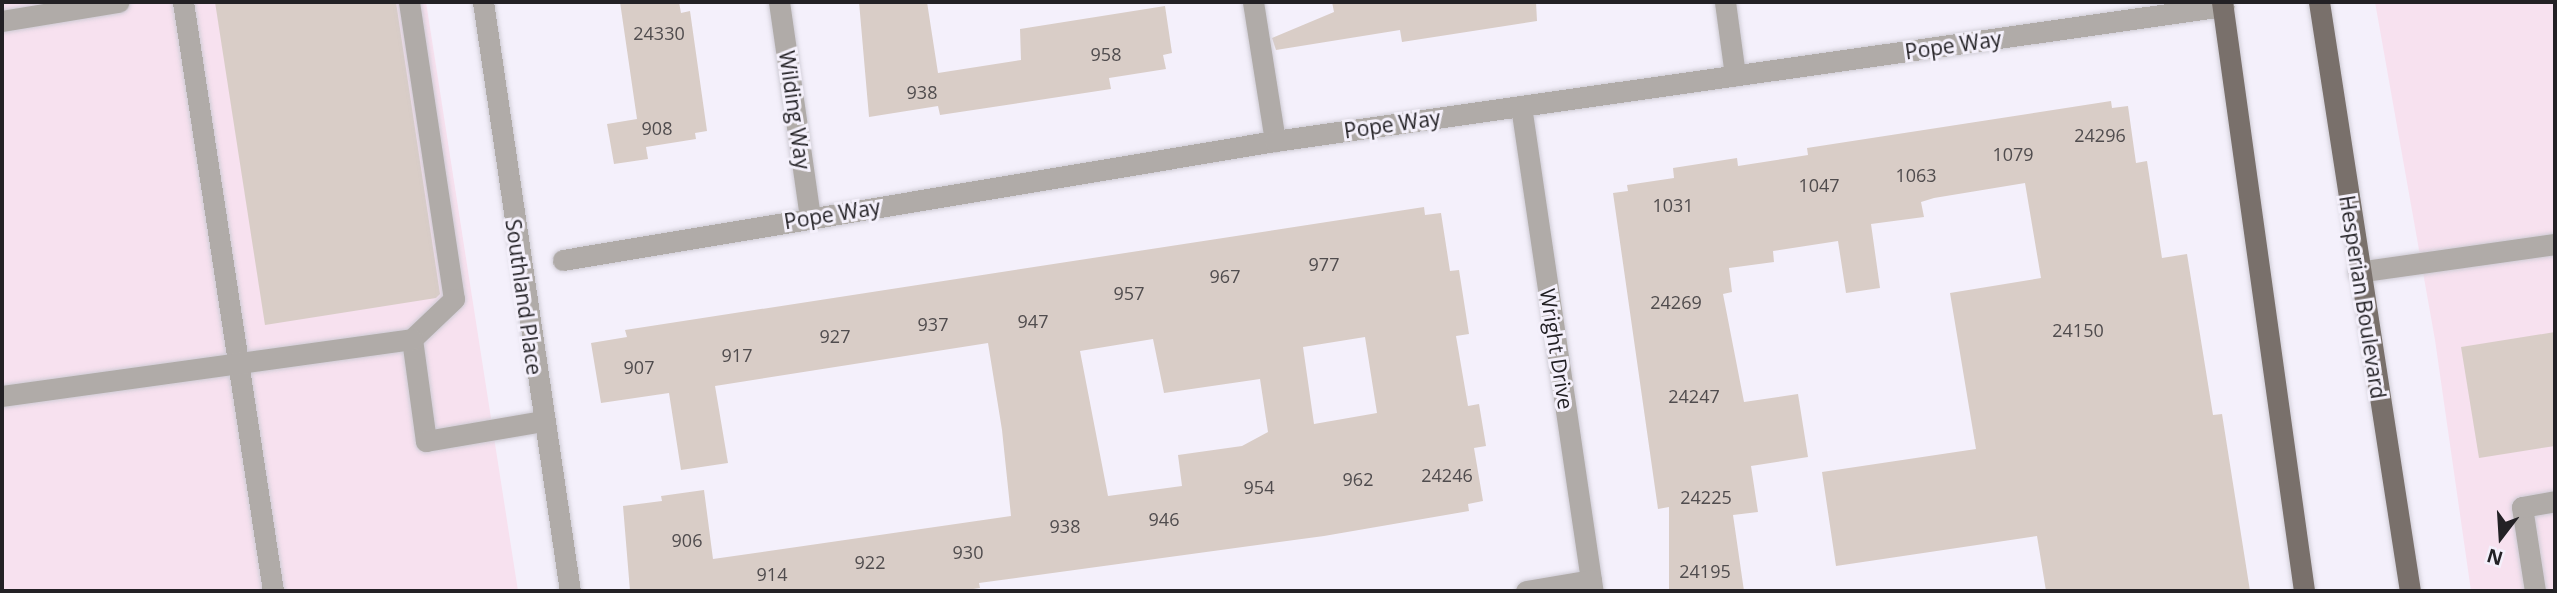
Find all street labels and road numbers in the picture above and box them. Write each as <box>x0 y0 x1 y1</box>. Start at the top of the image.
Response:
street label: Pope Way <box>1903 26 2003 64</box>
street label: Wilding Way <box>774 49 816 171</box>
street label: Pope Way <box>1342 105 1442 143</box>
street label: Pope Way <box>782 194 882 234</box>
street label: Hesperian Boulevard <box>2334 194 2392 400</box>
street label: Southland Place <box>501 218 547 376</box>
street label: Wright Drive <box>1535 287 1579 411</box>

